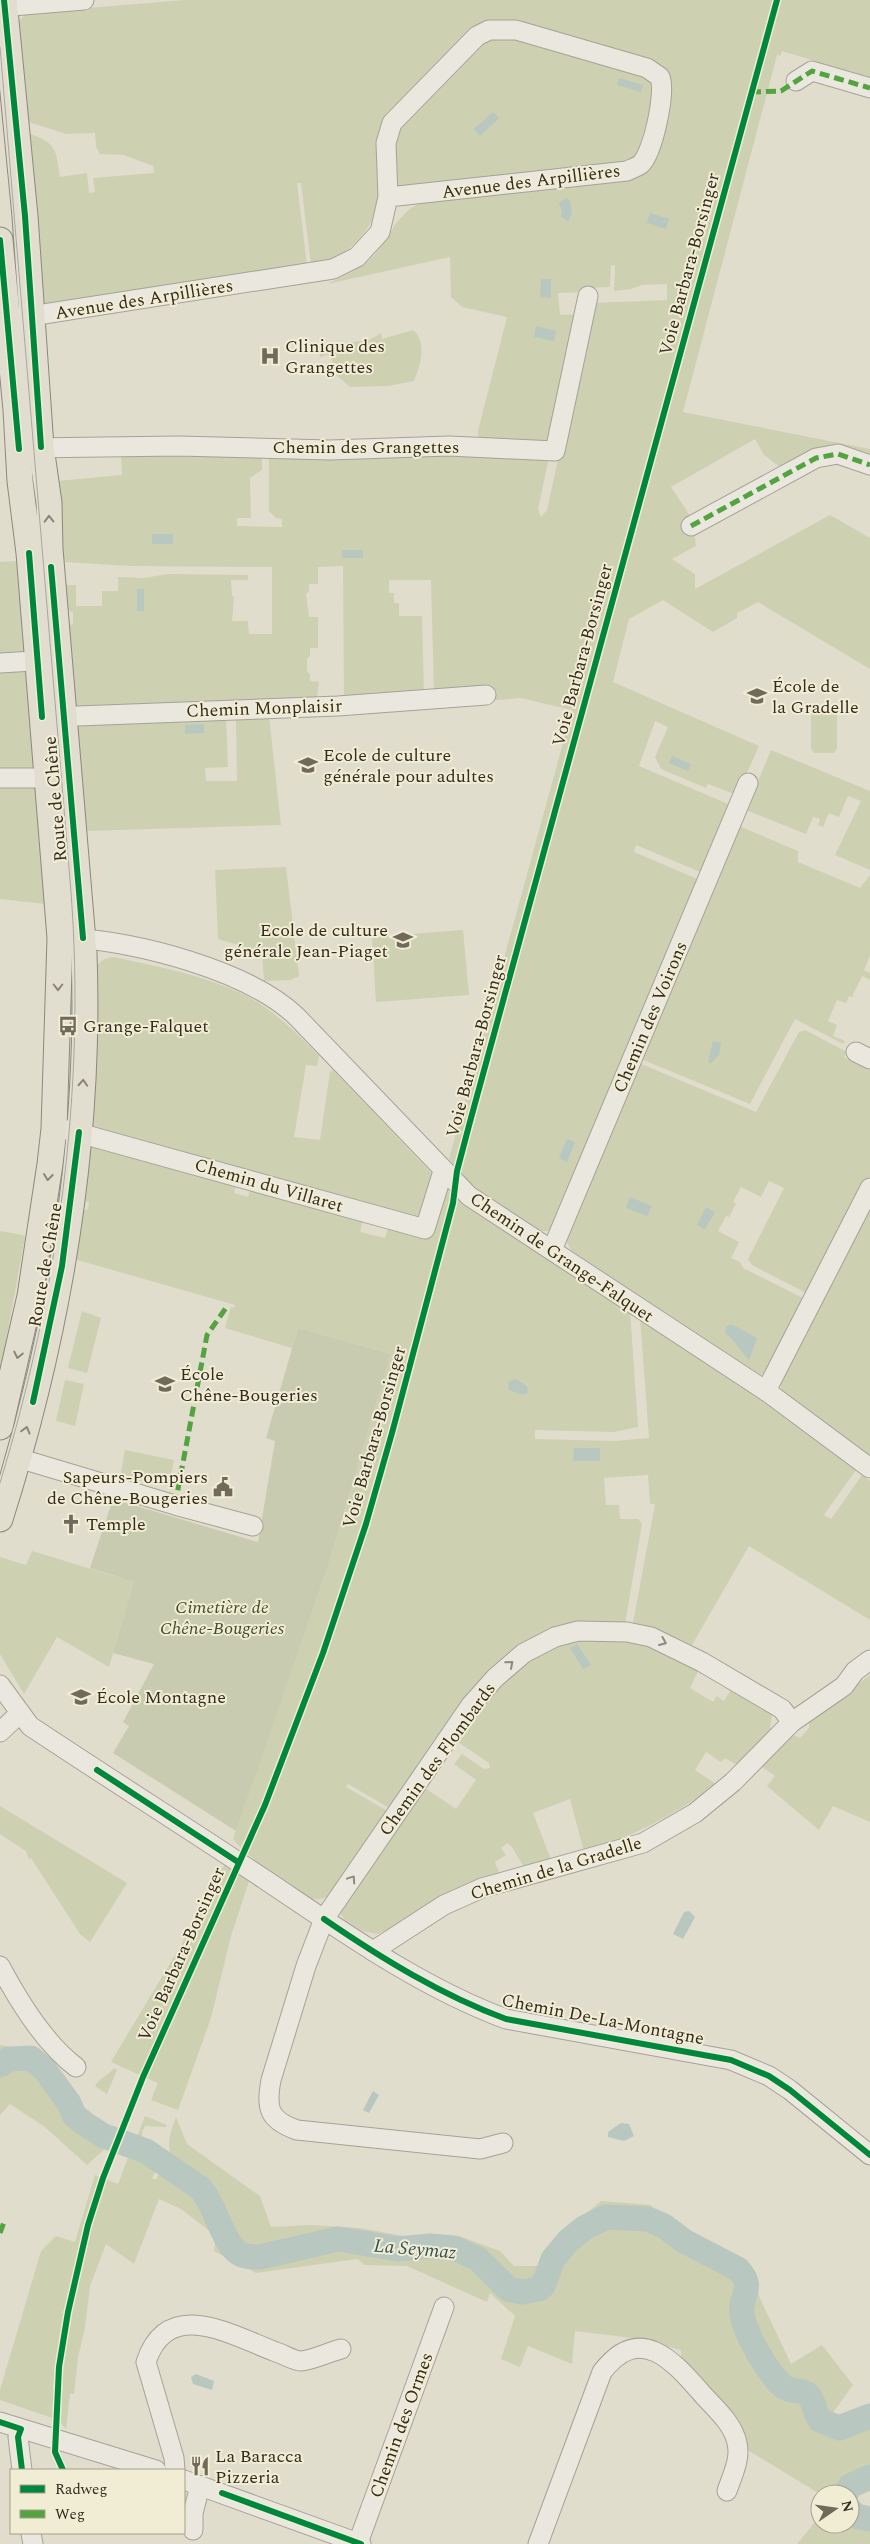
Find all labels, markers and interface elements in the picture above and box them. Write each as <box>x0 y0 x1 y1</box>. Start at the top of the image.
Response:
street label: Avenue des Arpillières <box>440 157 622 206</box>
street label: Voie Barbara-Borsinger <box>652 170 727 359</box>
street label: Avenue des Arpillières <box>53 272 235 327</box>
place label: Clinique des Grangettes <box>285 333 385 381</box>
hospital icon: Clinique des Grangettes <box>259 345 281 367</box>
street label: Chemin des Grangettes <box>272 434 460 461</box>
one-way arrow <box>44 514 54 522</box>
street label: Voie Barbara-Borsinger <box>545 561 620 750</box>
place label: École de la Gradelle <box>772 673 859 721</box>
school or university icon: École de la Gradelle <box>746 685 768 707</box>
street label: Chemin Monplaisir <box>185 692 343 725</box>
street label: Route de Chêne <box>37 735 74 863</box>
place label: Ecole de culture générale pour adultes <box>323 742 494 790</box>
school or university icon: Ecole de culture générale pour adultes <box>297 754 319 776</box>
place label: Ecole de culture générale Jean-Piaget <box>224 917 388 965</box>
school or university icon: Ecole de culture générale Jean-Piaget <box>392 929 414 951</box>
street label: Chemin des Voirons <box>606 937 695 1097</box>
street label: Voie Barbara-Borsinger <box>439 952 514 1141</box>
one-way arrow <box>53 984 63 991</box>
place label: Grange-Falquet <box>83 1013 209 1040</box>
bus stop icon: Grange-Falquet <box>57 1015 79 1037</box>
one-way arrow <box>77 1079 88 1087</box>
street label: Chemin du Villaret <box>191 1151 346 1220</box>
one-way arrow <box>43 1174 54 1182</box>
street label: Chemin de Grange-Falquet <box>464 1186 659 1329</box>
street label: Route de Chêne <box>21 1201 70 1329</box>
street label: Voie Barbara-Borsinger <box>336 1343 413 1531</box>
one-way arrow <box>13 1350 23 1359</box>
place label: École Chêne-Bougeries <box>180 1361 318 1409</box>
school or university icon: École Chêne-Bougeries <box>154 1373 176 1395</box>
one-way arrow <box>20 1425 31 1434</box>
place label: Sapeurs-Pompiers de Chêne-Bougeries <box>47 1464 208 1512</box>
public building icon: Sapeurs-Pompiers de Chêne-Bougeries <box>212 1476 234 1498</box>
place label: Temple <box>86 1511 146 1538</box>
church icon: Temple <box>60 1513 82 1535</box>
park label: Cimetière de Chêne-Bougeries <box>160 1594 285 1642</box>
one-way arrow <box>658 1636 667 1646</box>
one-way arrow <box>505 1661 514 1670</box>
street label: Chemin des Flombards <box>372 1677 502 1842</box>
place label: École Montagne <box>96 1684 226 1711</box>
school or university icon: École Montagne <box>70 1686 92 1708</box>
street label: Chemin de la Gradelle <box>467 1830 645 1907</box>
street label: Voie Barbara-Borsinger <box>131 1863 232 2046</box>
one-way arrow <box>346 1875 355 1885</box>
street label: Chemin De-La-Montagne <box>499 1987 706 2052</box>
water label: La Seymaz <box>372 2231 458 2268</box>
street label: Chemin des Ormes <box>363 2349 440 2502</box>
place label: La Baracca Pizzeria <box>215 2443 303 2491</box>
restaurant icon: La Baracca Pizzeria <box>189 2455 211 2477</box>
legend <box>10 2469 185 2534</box>
text: Radweg <box>55 2478 108 2501</box>
north arrow <box>810 2484 860 2534</box>
text: N <box>836 2498 859 2514</box>
text: Weg <box>55 2503 85 2526</box>

